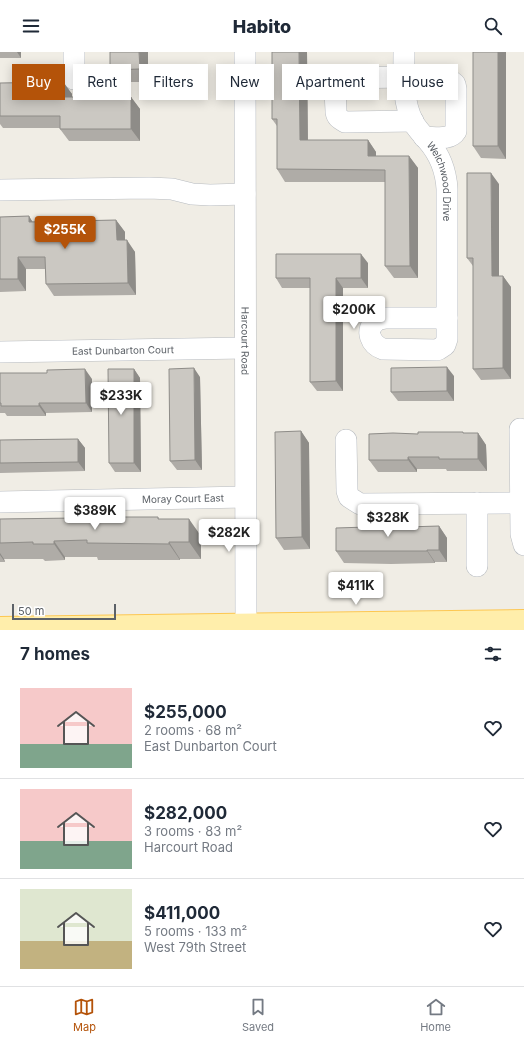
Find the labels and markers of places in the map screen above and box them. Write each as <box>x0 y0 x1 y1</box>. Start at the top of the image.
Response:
pin: $255K <box>37 216 93 250</box>
pin: $200K <box>326 296 382 330</box>
pin: $233K <box>93 382 149 416</box>
pin: $389K <box>67 497 123 531</box>
pin: $328K <box>360 504 416 538</box>
pin: $282K <box>201 519 257 553</box>
pin: $411K <box>328 572 384 606</box>

